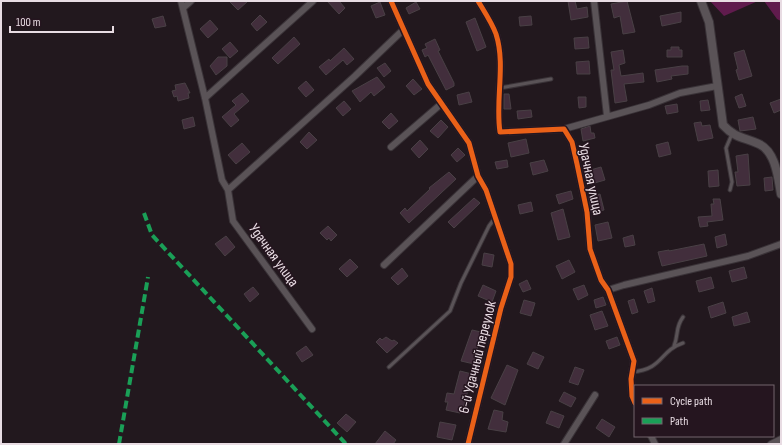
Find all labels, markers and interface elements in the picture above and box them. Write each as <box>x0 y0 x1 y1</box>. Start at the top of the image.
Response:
scale bar <box>10 8 113 34</box>
text: 100 m <box>16 15 41 30</box>
street label: Удачная улица <box>574 141 607 217</box>
street label: Удачная улица <box>244 220 303 291</box>
street label: 6-й Удачный переулок <box>454 298 501 415</box>
legend <box>634 385 774 437</box>
text: Cycle path <box>670 394 712 409</box>
text: Path <box>670 414 688 429</box>

